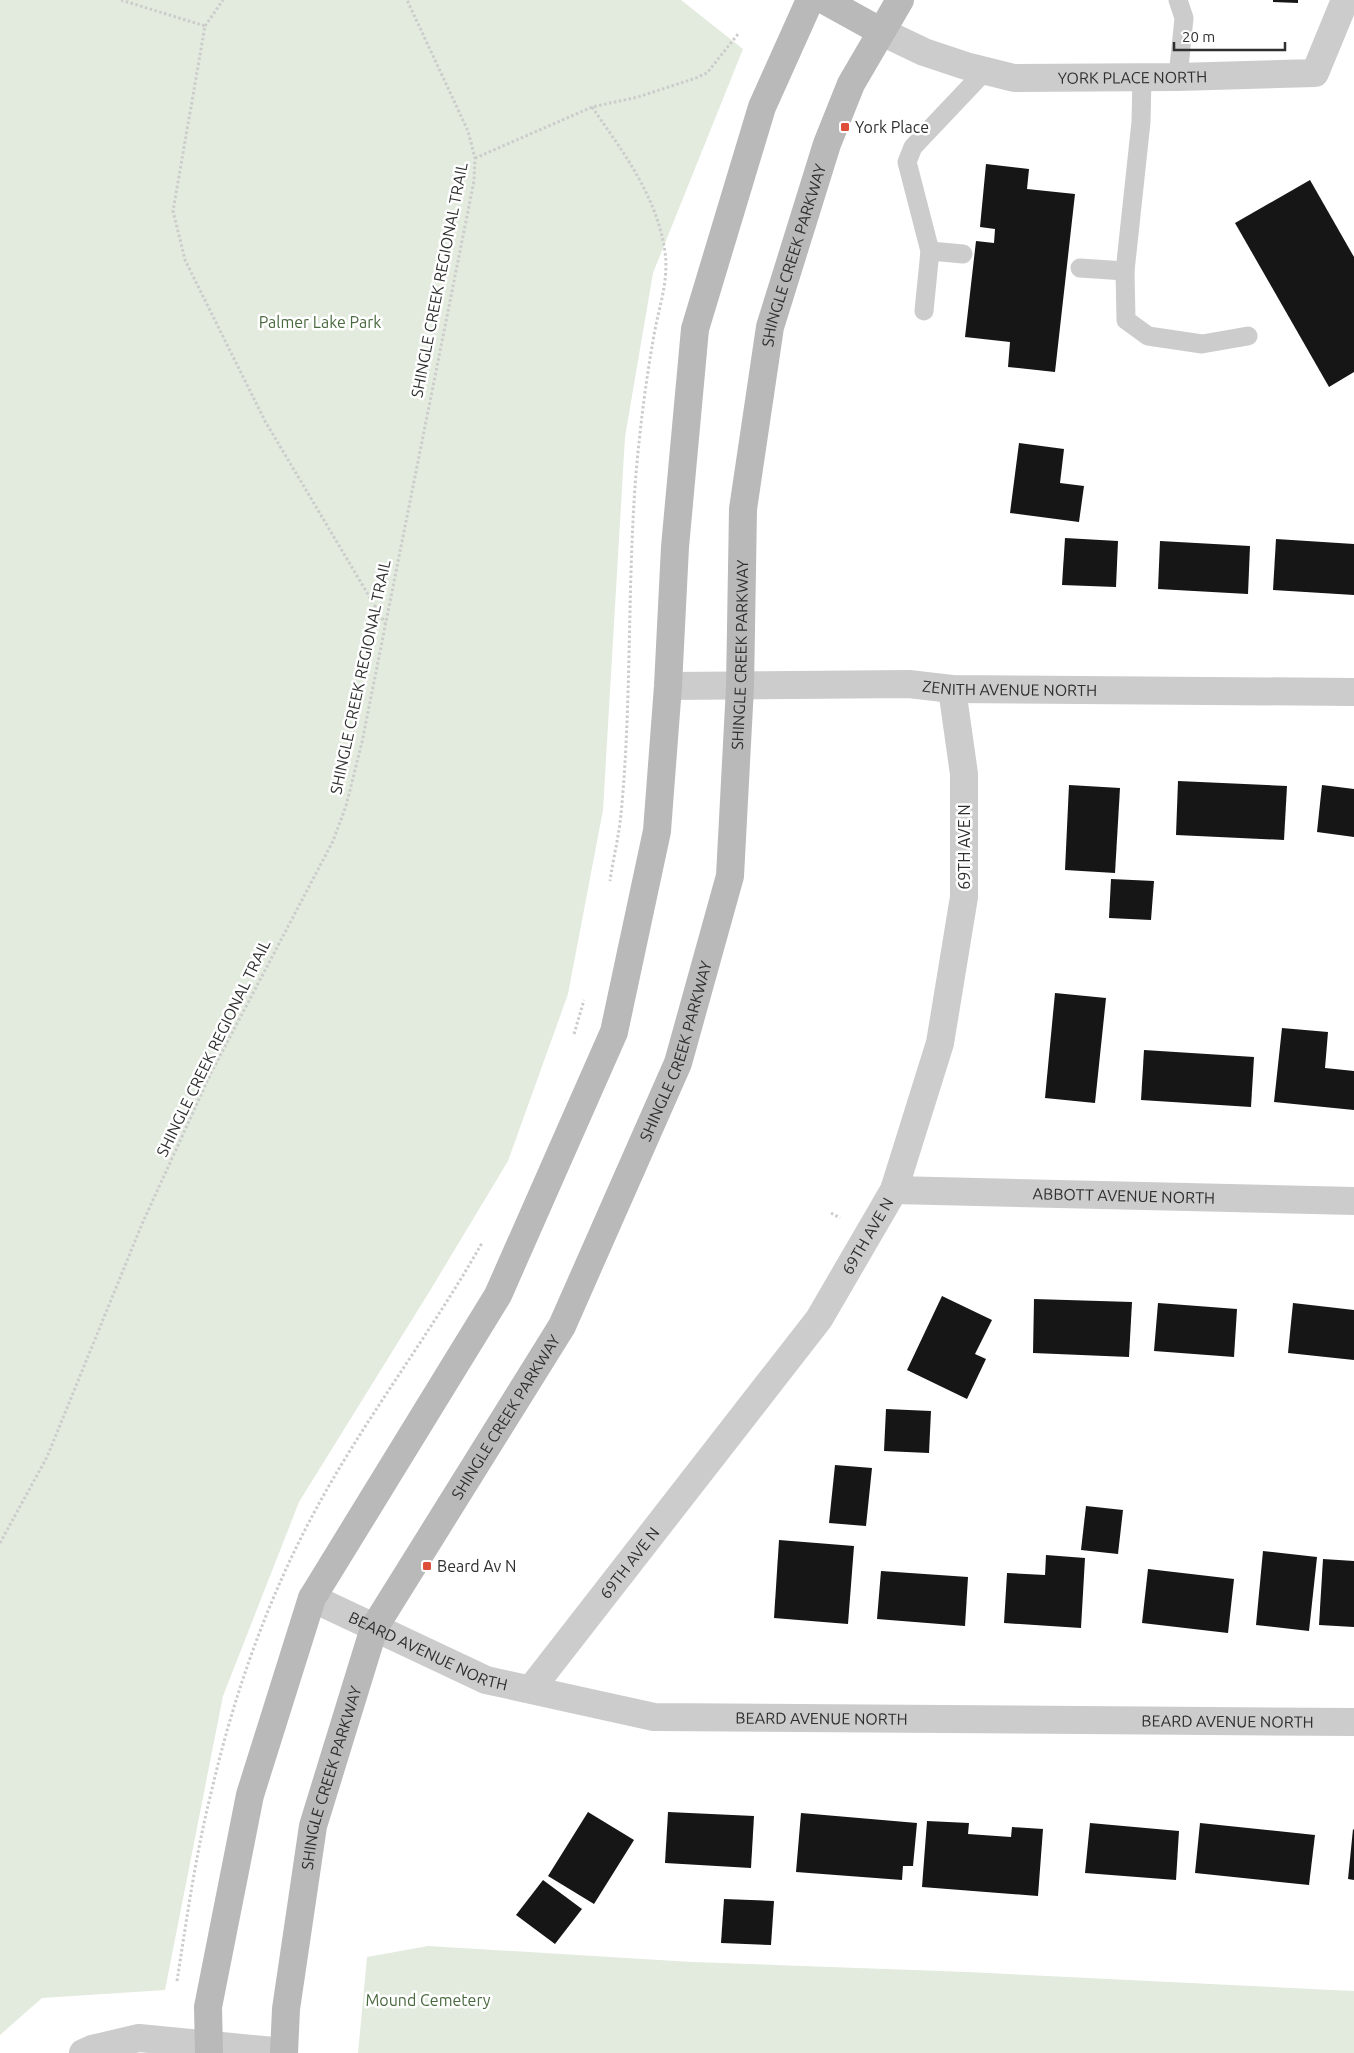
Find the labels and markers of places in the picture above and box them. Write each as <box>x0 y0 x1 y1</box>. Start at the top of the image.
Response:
place label: York Place <box>855 118 929 136</box>
marker: York Place <box>839 121 851 133</box>
place label: Beard Av N <box>437 1557 516 1575</box>
marker: Beard Av N <box>421 1560 433 1572</box>

